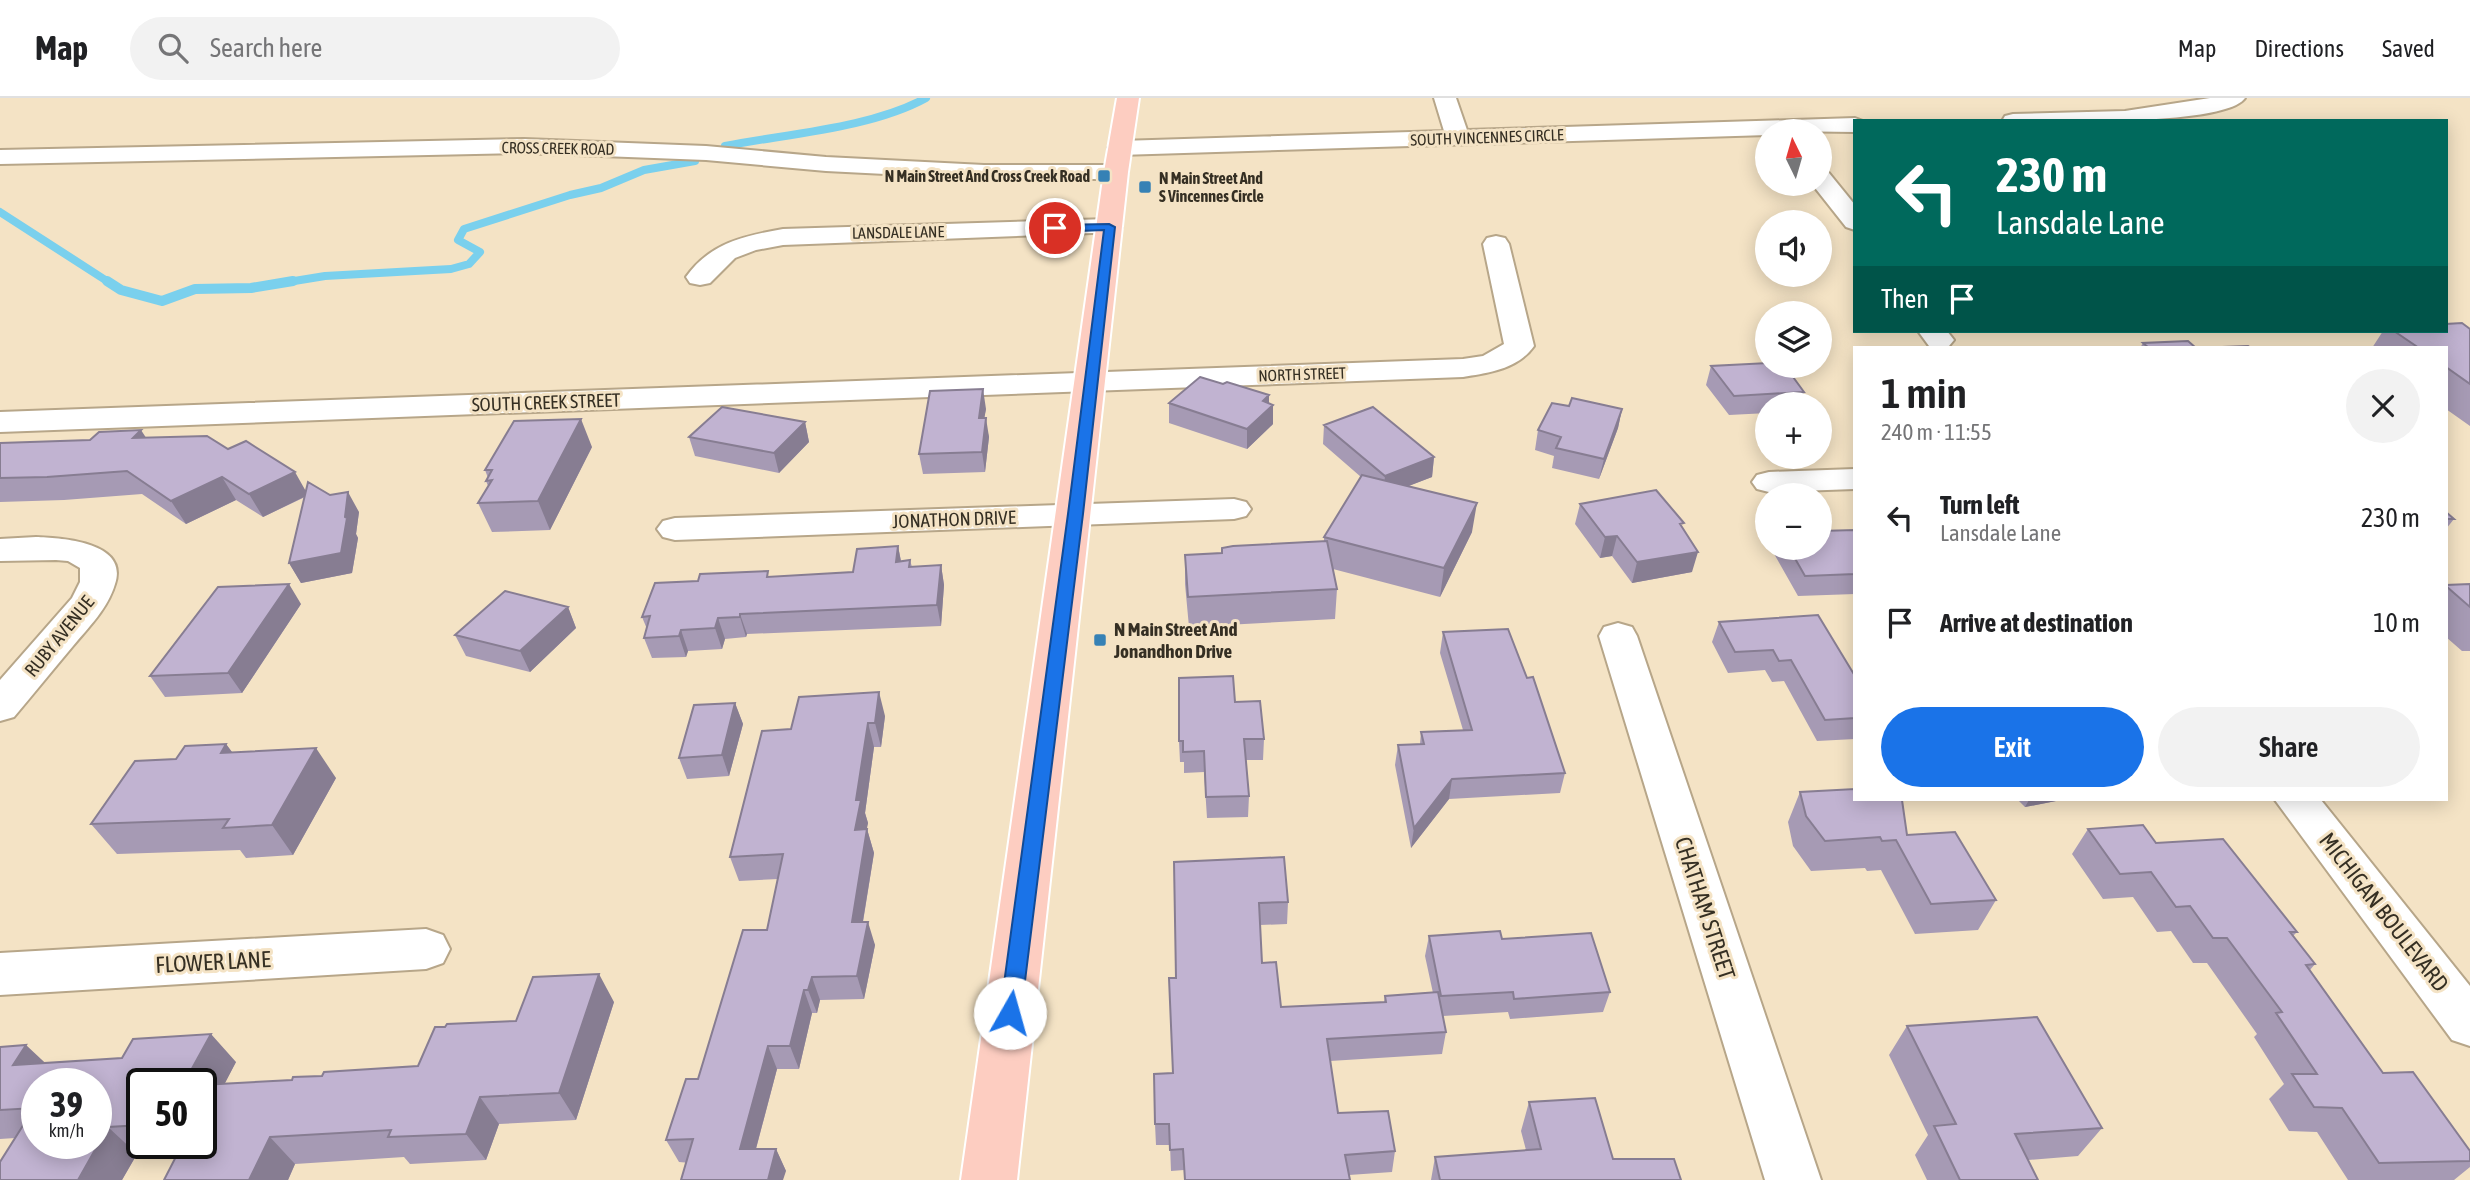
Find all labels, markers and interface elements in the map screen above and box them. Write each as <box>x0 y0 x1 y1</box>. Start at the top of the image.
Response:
search box <box>130 17 620 80</box>
text: Map <box>35 29 88 67</box>
icon: search <box>154 29 192 67</box>
text: Search here <box>210 33 322 63</box>
text: Map <box>2178 35 2216 62</box>
text: Directions <box>2254 35 2344 62</box>
text: Saved <box>2382 35 2435 62</box>
north arrow <box>1755 119 1832 196</box>
map controls <box>1755 119 1832 560</box>
street label: SOUTH VINCENNES CIRCLE <box>1410 125 1564 149</box>
street label: CROSS CREEK ROAD <box>501 138 615 158</box>
text: 230 m <box>1996 146 2107 202</box>
icon: left <box>1881 147 1972 238</box>
place label: N Main Street And Cross Creek Road <box>885 167 1090 185</box>
marker: N Main Street And Cross Creek Road <box>1096 168 1112 184</box>
place label: N Main Street And S Vincennes Circle <box>1159 169 1264 205</box>
marker: N Main Street And S Vincennes Circle <box>1137 179 1153 195</box>
pin <box>1025 198 1085 258</box>
text: Lansdale Lane <box>1996 204 2165 241</box>
icon: arrive <box>1036 209 1074 247</box>
button: sound <box>1755 210 1832 287</box>
street label: LANSDALE LANE <box>852 222 945 242</box>
icon: arrive <box>1943 280 1981 318</box>
text: Then <box>1881 284 1929 314</box>
button: layers <box>1755 301 1832 378</box>
street label: NORTH STREET <box>1258 363 1346 385</box>
text: 1 min <box>1881 369 1967 417</box>
button: close <box>2346 369 2420 443</box>
street label: SOUTH CREEK STREET <box>471 388 621 416</box>
button: + <box>1755 392 1832 469</box>
text: 240 m · 11:55 <box>1881 419 1992 445</box>
button: − <box>1755 483 1832 560</box>
text: Turn left <box>1940 490 2020 520</box>
icon: left <box>1881 499 1919 537</box>
text: 230 m <box>2361 503 2420 533</box>
street label: JONATHON DRIVE <box>892 506 1016 532</box>
text: Lansdale Lane <box>1940 520 2061 546</box>
street label: RUBY AVENUE <box>20 591 98 681</box>
icon: arrive <box>1881 604 1919 642</box>
text: Arrive at destination <box>1940 608 2133 638</box>
text: 10 m <box>2373 608 2420 638</box>
place label: N Main Street And Jonandhon Drive <box>1113 618 1237 662</box>
marker: N Main Street And Jonandhon Drive <box>1092 632 1108 648</box>
button: Exit <box>1881 707 2144 787</box>
button: Share <box>2158 707 2420 787</box>
street label: MICHIGAN BOULEVARD <box>2314 828 2454 996</box>
street label: CHATHAM STREET <box>1670 833 1740 983</box>
street label: FLOWER LANE <box>155 946 272 978</box>
position arrow <box>973 976 1047 1050</box>
speed limit sign: 50 <box>126 1068 217 1159</box>
text: 39 <box>50 1084 83 1124</box>
text: km/h <box>49 1120 84 1141</box>

